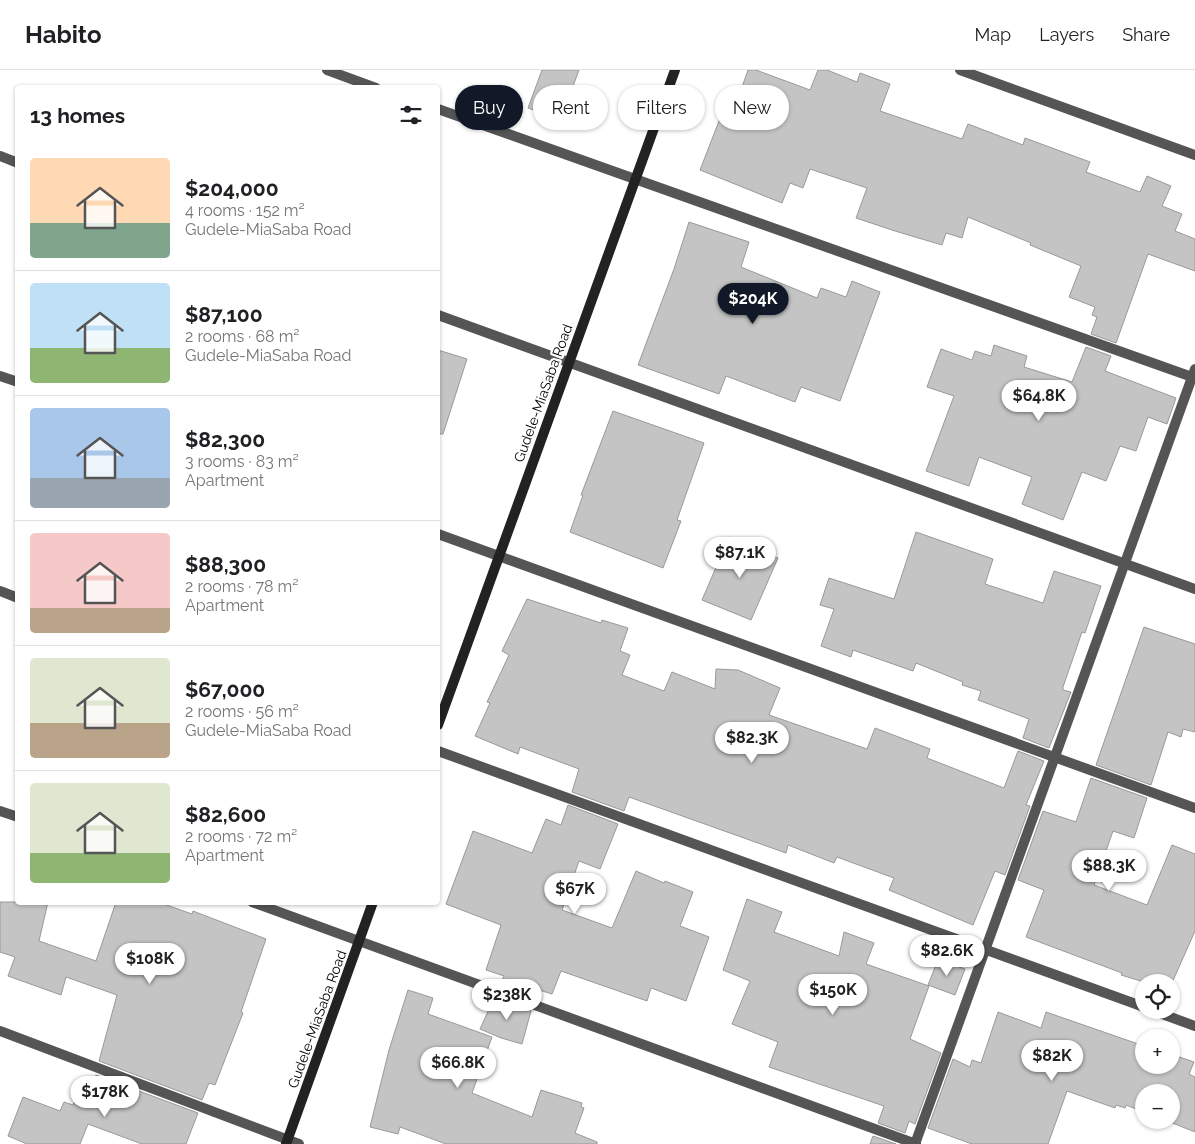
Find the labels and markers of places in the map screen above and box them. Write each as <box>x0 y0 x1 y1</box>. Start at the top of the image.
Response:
pin: $204K <box>718 282 788 325</box>
pin: $64.8K <box>998 380 1080 422</box>
pin: $87.1K <box>699 536 781 579</box>
pin: $82.3K <box>711 722 793 764</box>
pin: $88.3K <box>1068 850 1150 892</box>
pin: $67K <box>545 872 605 915</box>
pin: $82.6K <box>906 934 988 977</box>
pin: $108K <box>115 942 185 985</box>
pin: $150K <box>798 974 868 1016</box>
pin: $238K <box>472 978 542 1021</box>
pin: $82K <box>1022 1040 1082 1082</box>
pin: $66.8K <box>417 1046 499 1089</box>
pin: $178K <box>70 1076 140 1118</box>

